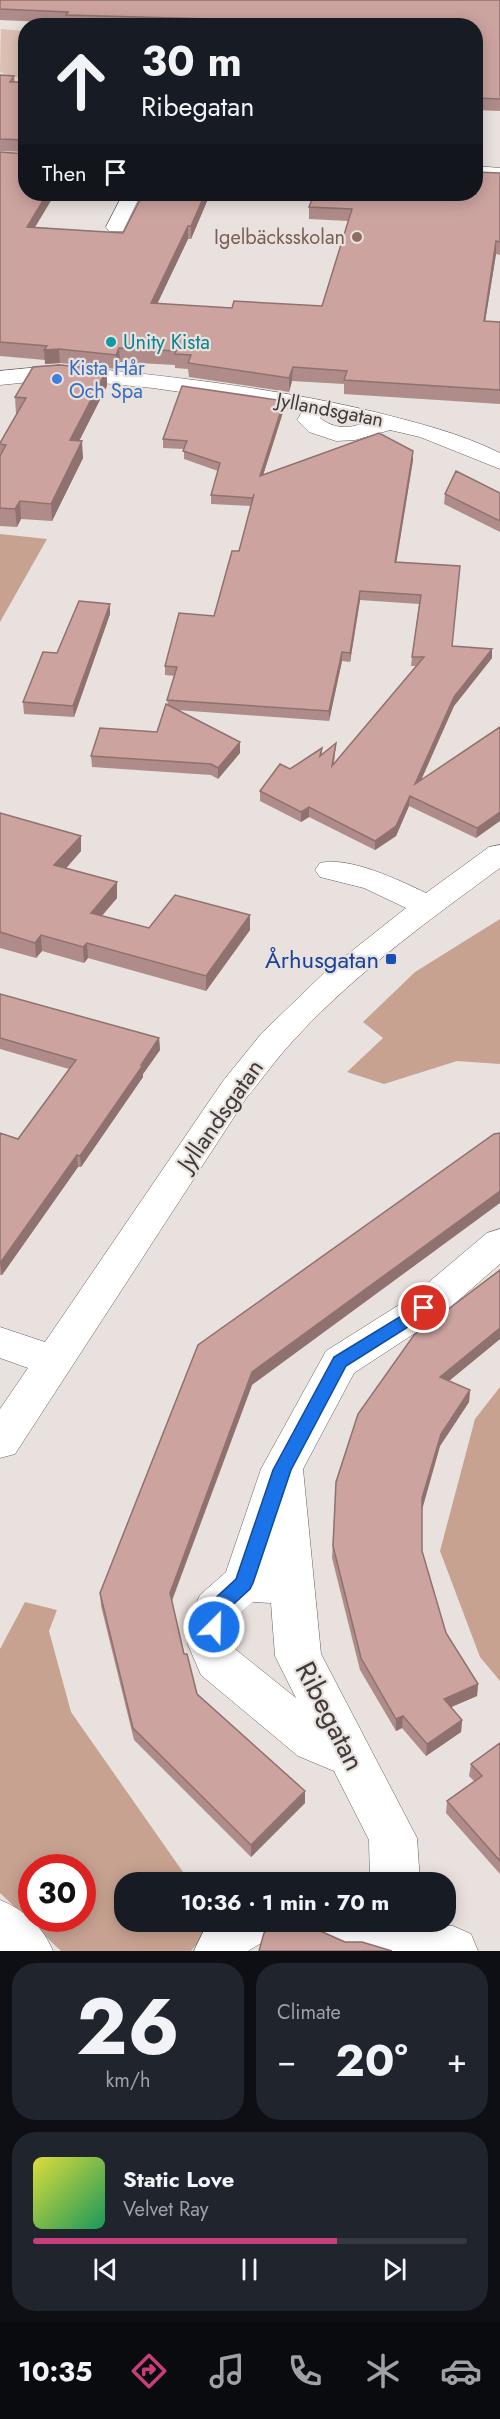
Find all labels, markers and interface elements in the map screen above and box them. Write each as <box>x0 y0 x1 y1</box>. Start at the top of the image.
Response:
text: 30 m <box>141 31 242 92</box>
icon: ahead <box>42 42 120 120</box>
text: Ribegatan <box>141 87 254 126</box>
icon: arrive <box>99 156 132 189</box>
text: Then <box>42 157 87 189</box>
place label: Igelbäcksskolan <box>214 223 345 252</box>
marker: Igelbäcksskolan <box>350 230 364 244</box>
place label: Unity Kista <box>123 328 210 357</box>
marker: Unity Kista <box>104 335 118 349</box>
place label: Kista Hår Och Spa <box>69 354 145 406</box>
marker: Kista Hår Och Spa <box>50 372 64 386</box>
street label: Jyllandsgatan <box>271 385 386 435</box>
place label: Århusgatan <box>265 942 379 977</box>
marker: Århusgatan <box>384 952 398 966</box>
street label: Jyllandsgatan <box>167 1052 272 1181</box>
pin <box>398 1282 449 1333</box>
icon: arrive <box>407 1291 440 1324</box>
position arrow <box>182 1595 246 1659</box>
street label: Ribegatan <box>285 1654 375 1778</box>
speed limit sign: 30 <box>18 1854 96 1932</box>
text: 10:36 · 1 min · 70 m <box>181 1886 389 1918</box>
text: 26 <box>76 1971 180 2083</box>
text: Climate <box>277 1998 341 2027</box>
text: 20° <box>335 2028 408 2093</box>
text: − <box>277 2037 296 2084</box>
text: + <box>447 2037 467 2084</box>
text: km/h <box>105 2066 151 2095</box>
text: Static Love <box>123 2163 234 2195</box>
text: Velvet Ray <box>123 2195 209 2224</box>
icon: previous <box>89 2253 122 2286</box>
icon: pause <box>233 2253 266 2286</box>
icon: next <box>378 2253 411 2286</box>
icon: directions <box>128 2350 170 2392</box>
icon: music <box>206 2350 248 2392</box>
icon: phone <box>284 2350 326 2392</box>
icon: climate <box>362 2350 404 2392</box>
icon: car <box>440 2350 482 2392</box>
text: 10:35 <box>18 2352 92 2391</box>

